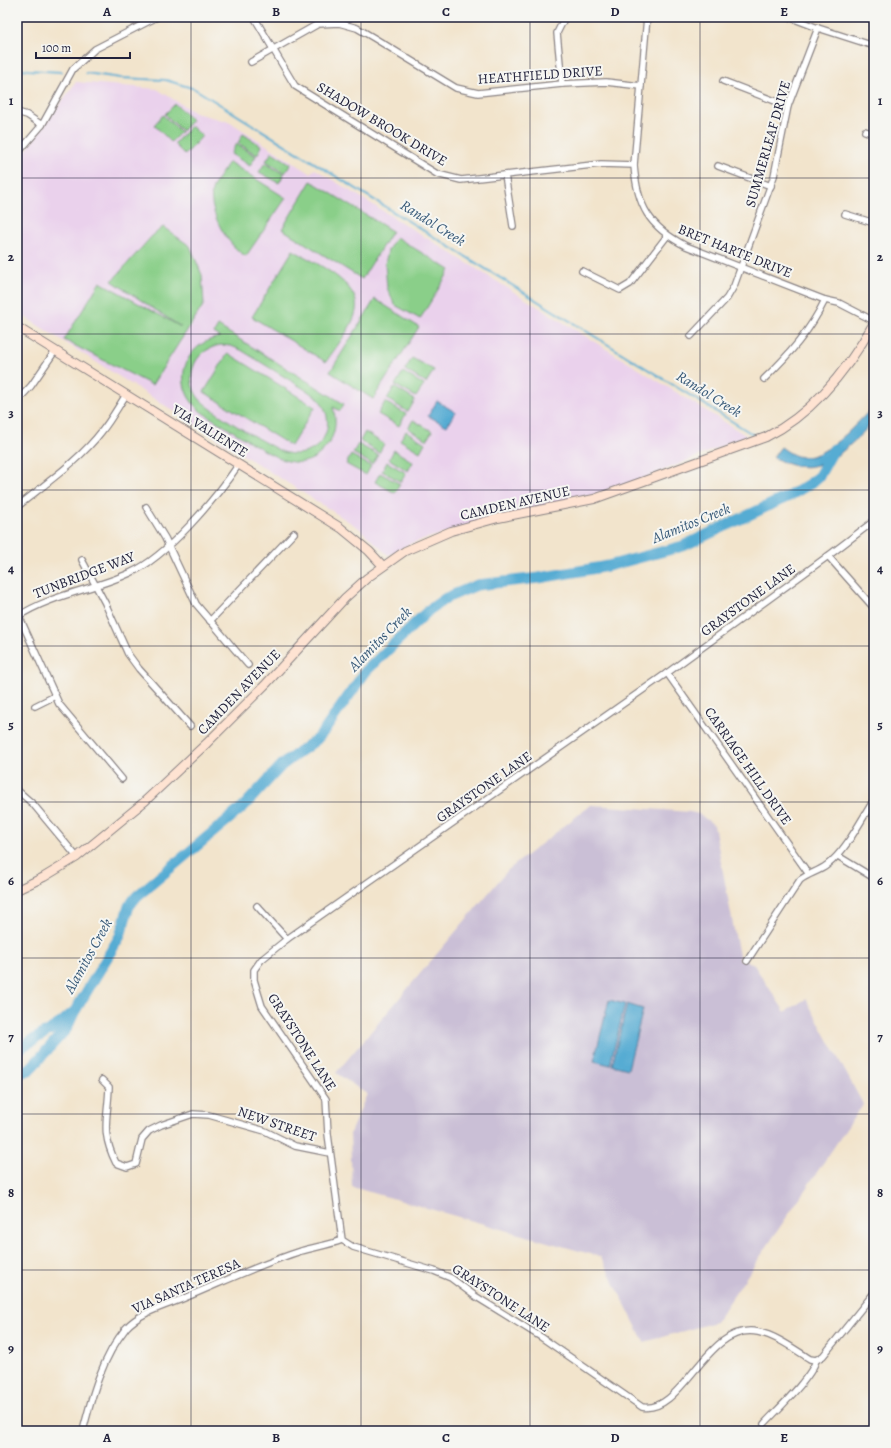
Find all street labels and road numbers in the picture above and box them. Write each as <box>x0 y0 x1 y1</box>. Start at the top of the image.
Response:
street label: HEATHFIELD DRIVE <box>477 61 603 89</box>
street label: SHADOW BROOK DRIVE <box>313 78 451 170</box>
street label: SUMMERLEAF DRIVE <box>741 78 795 210</box>
street label: BRET HARTE DRIVE <box>675 219 795 283</box>
street label: VIA VALIENTE <box>167 400 252 462</box>
street label: CAMDEN AVENUE <box>458 481 572 525</box>
street label: TUNBRIDGE WAY <box>31 547 138 603</box>
street label: GRAYSTONE LANE <box>697 559 799 641</box>
street label: CAMDEN AVENUE <box>193 645 285 739</box>
street label: CARRIAGE HILL DRIVE <box>700 703 796 829</box>
street label: GRAYSTONE LANE <box>432 747 536 827</box>
street label: GRAYSTONE LANE <box>263 990 341 1094</box>
street label: NEW STREET <box>235 1102 319 1146</box>
street label: VIA SANTA TERESA <box>128 1253 244 1319</box>
street label: GRAYSTONE LANE <box>449 1259 553 1337</box>

